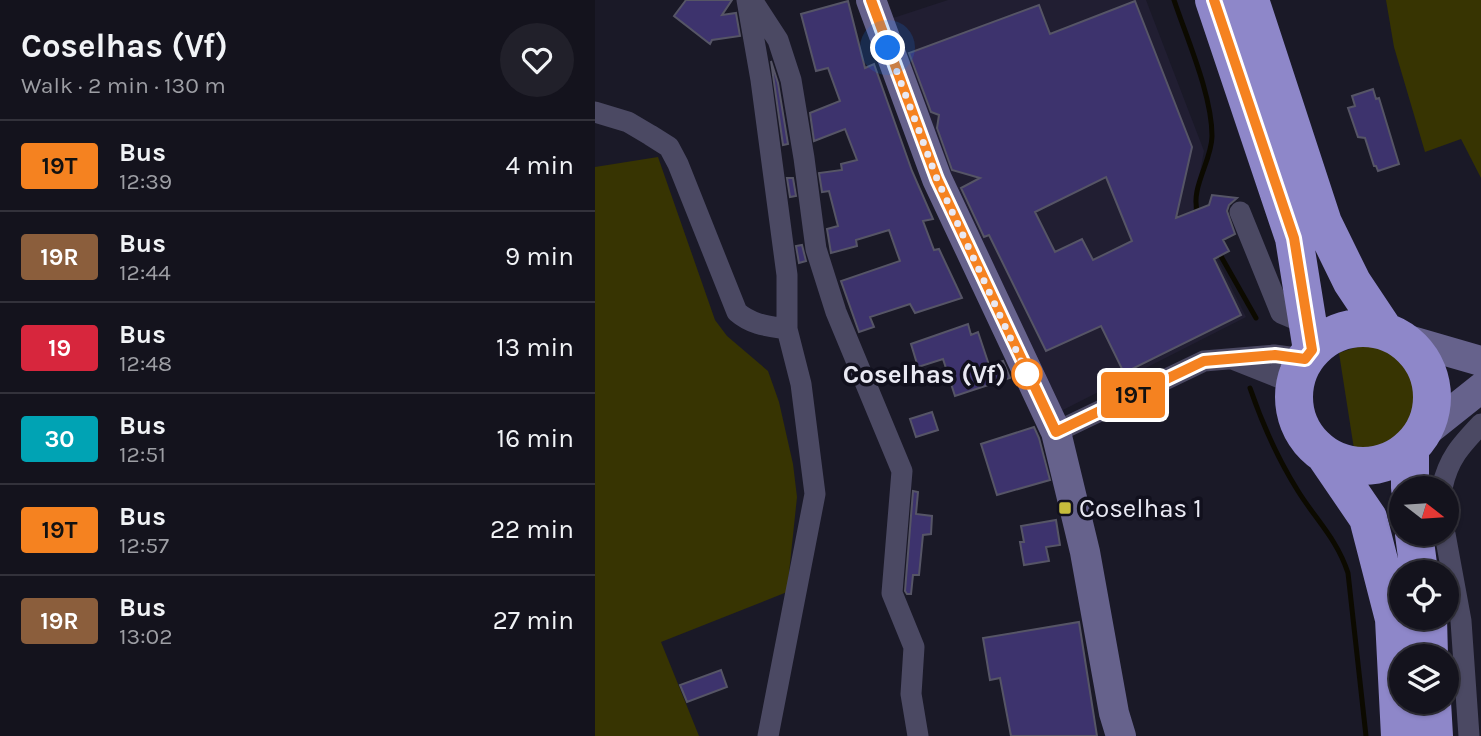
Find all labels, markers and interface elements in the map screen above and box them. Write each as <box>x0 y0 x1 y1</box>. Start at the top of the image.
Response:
button: heart <box>500 23 574 97</box>
text: Coselhas (Vf) <box>21 27 228 65</box>
your location <box>870 30 905 65</box>
text: Walk · 2 min · 130 m <box>21 72 226 99</box>
text: Bus <box>119 137 166 168</box>
text: 4 min <box>506 150 574 181</box>
text: 19T <box>42 152 77 180</box>
text: 12:39 <box>119 168 172 195</box>
text: Bus <box>119 228 166 259</box>
text: 9 min <box>505 241 574 272</box>
text: 19R <box>40 243 79 271</box>
text: 12:44 <box>119 259 171 286</box>
text: Bus <box>119 319 166 350</box>
text: 13 min <box>496 332 574 363</box>
text: 19 <box>48 334 71 362</box>
text: 12:48 <box>119 350 172 377</box>
place label: Coselhas (Vf) <box>843 359 1006 390</box>
marker: Coselhas (Vf) <box>1012 359 1042 389</box>
line badge: 19T <box>1093 372 1173 418</box>
text: 19T <box>1115 381 1151 409</box>
text: Bus <box>119 410 166 441</box>
text: 16 min <box>497 423 574 454</box>
text: 30 <box>44 425 75 453</box>
text: 12:51 <box>119 441 166 468</box>
north arrow <box>1389 476 1459 546</box>
map controls <box>1389 476 1459 714</box>
place label: Coselhas 1 <box>1079 493 1202 524</box>
marker: Coselhas 1 <box>1057 500 1073 516</box>
text: Bus <box>119 501 166 532</box>
text: 22 min <box>490 514 574 545</box>
text: 19T <box>42 516 77 544</box>
text: 12:57 <box>119 532 169 559</box>
button: locate <box>1389 560 1459 630</box>
text: Bus <box>119 592 166 623</box>
text: 27 min <box>493 605 574 636</box>
text: 19R <box>40 607 79 635</box>
text: 13:02 <box>119 623 172 650</box>
button: layers <box>1389 644 1459 714</box>

